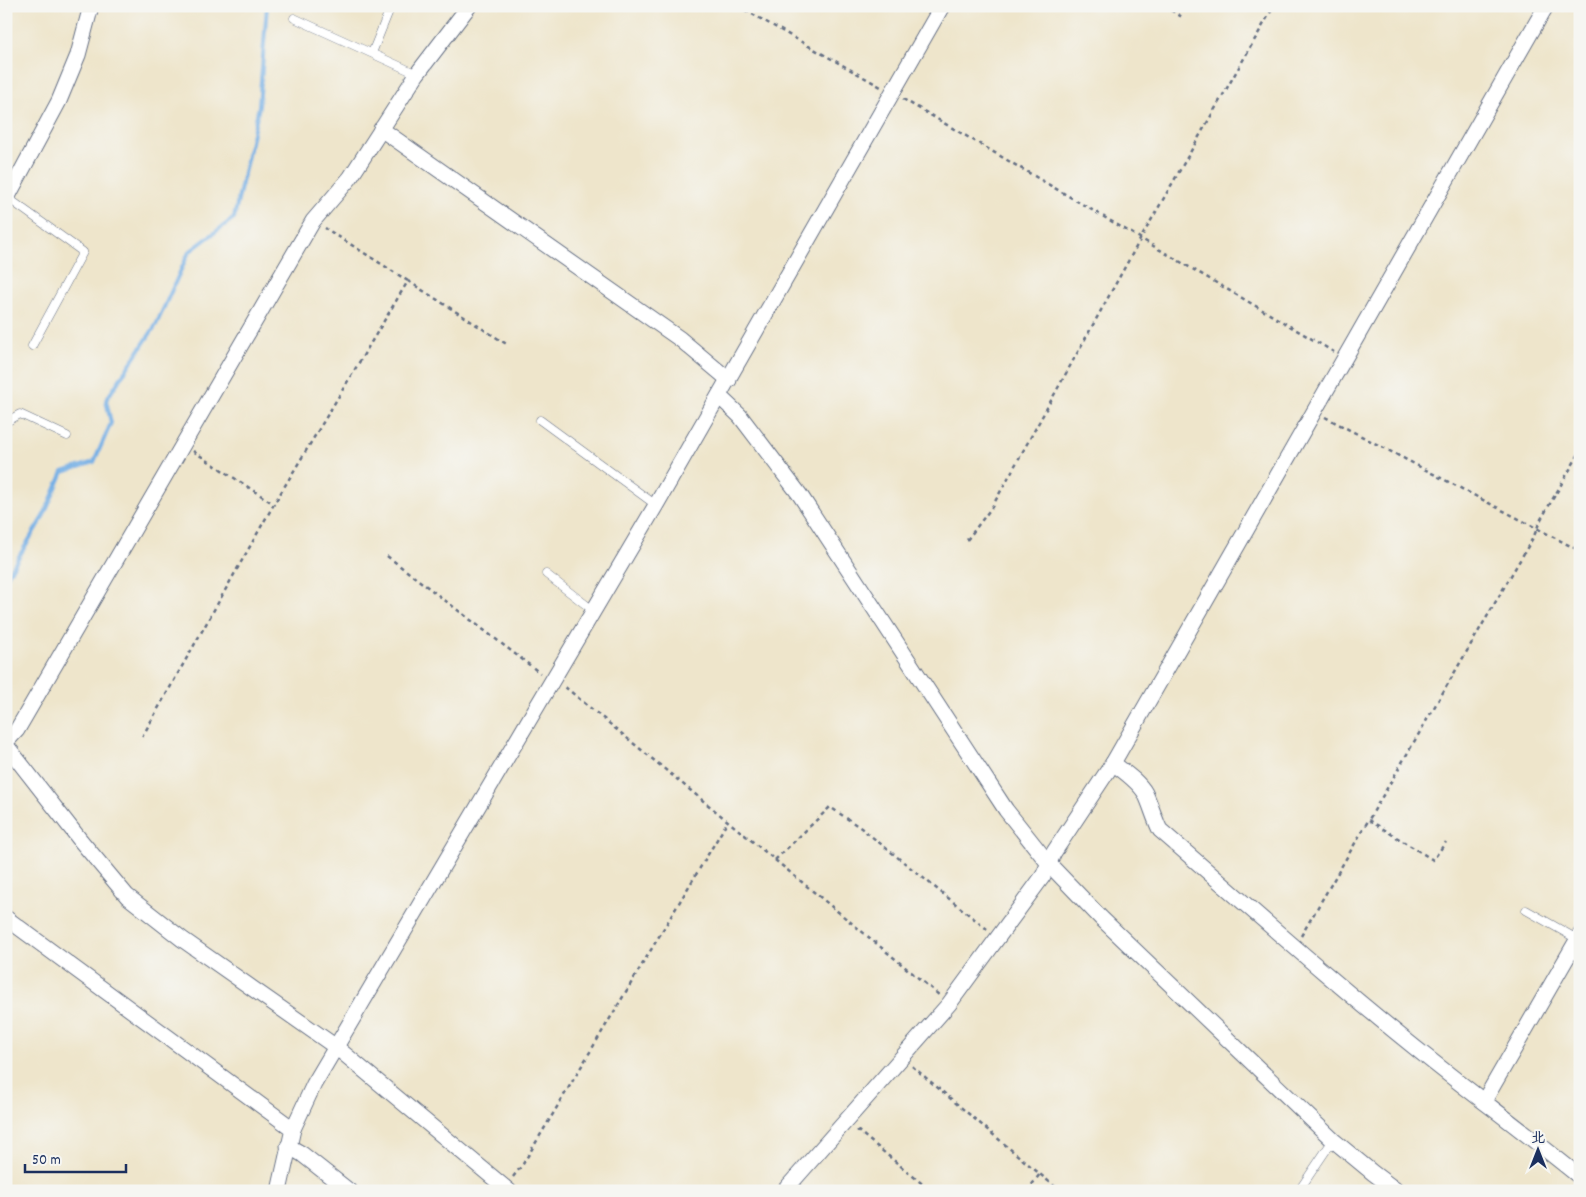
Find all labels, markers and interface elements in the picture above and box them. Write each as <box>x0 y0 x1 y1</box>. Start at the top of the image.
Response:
north arrow <box>1514 1124 1564 1174</box>
text: 北 <box>1531 1129 1545 1149</box>
scale bar <box>25 1142 126 1174</box>
text: 50 m <box>32 1150 61 1172</box>

